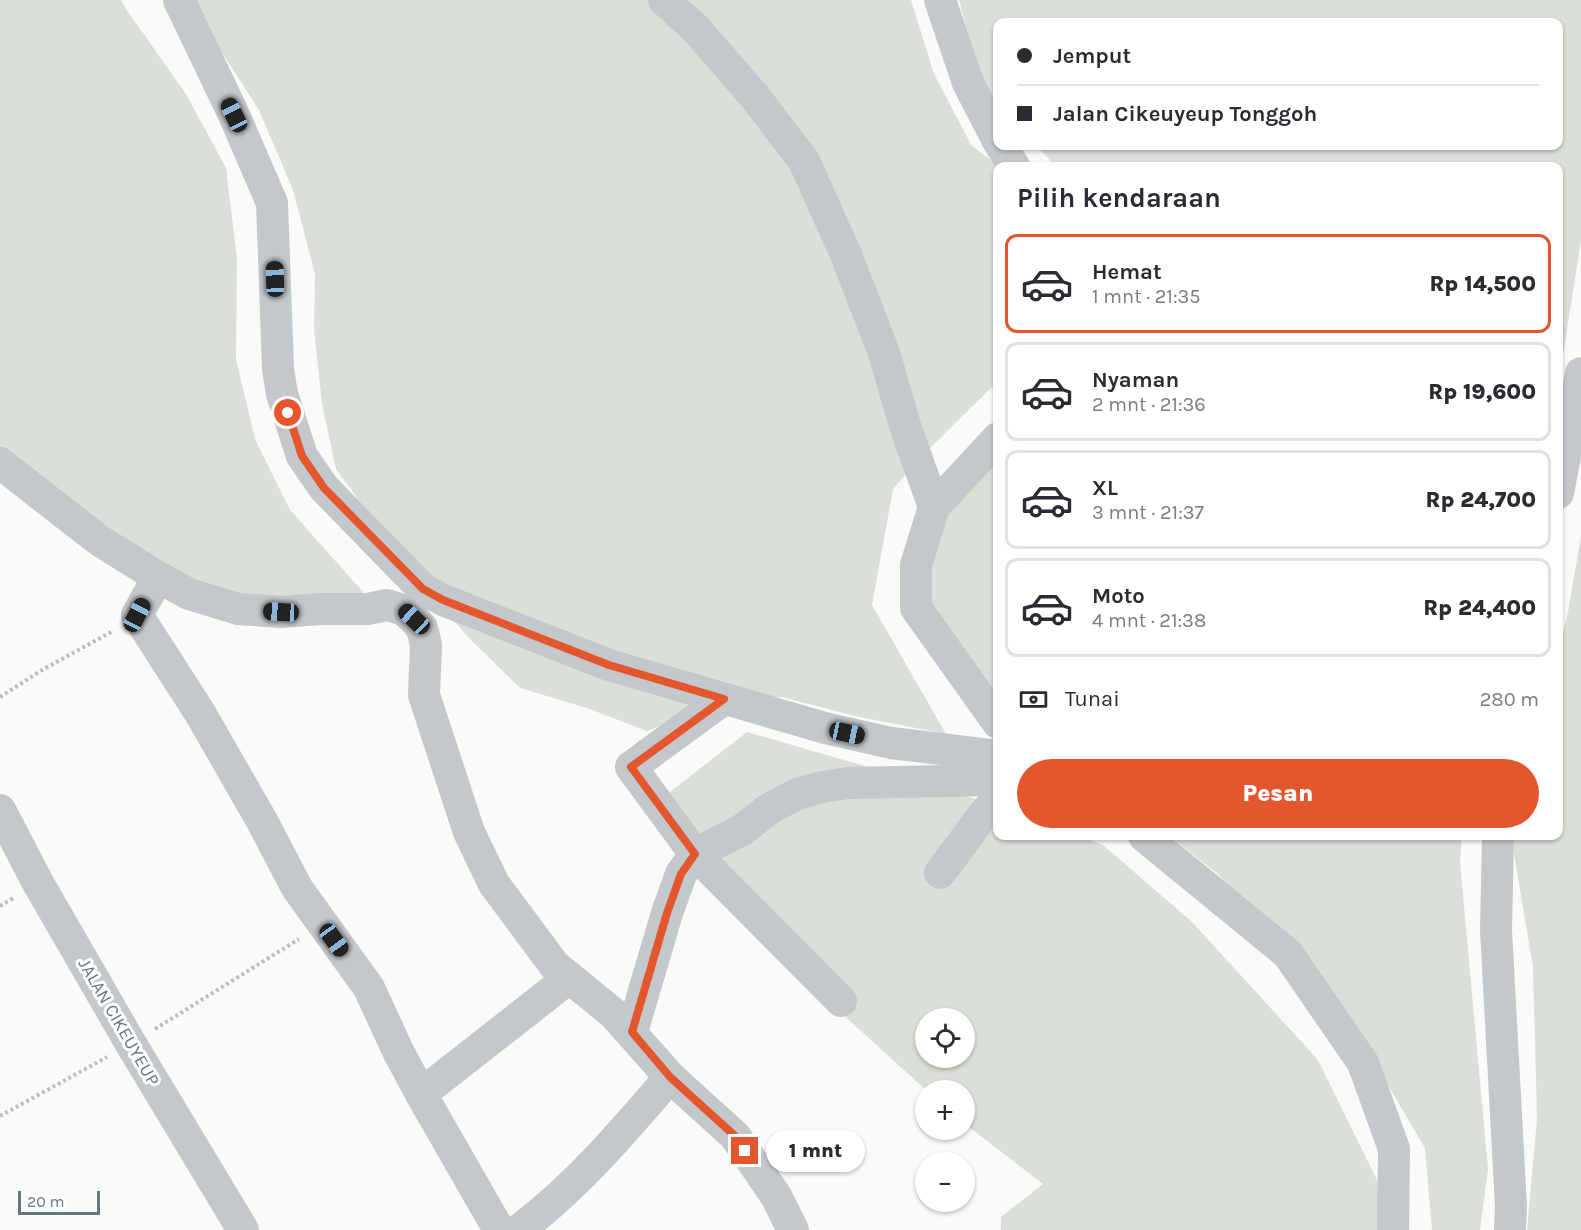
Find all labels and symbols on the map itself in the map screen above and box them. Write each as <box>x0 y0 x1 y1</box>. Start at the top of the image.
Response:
car <box>218 95 250 135</box>
car <box>265 261 285 297</box>
route start <box>274 399 301 426</box>
car <box>121 595 153 635</box>
car <box>395 600 433 638</box>
car <box>263 602 299 622</box>
car <box>828 720 866 746</box>
car <box>316 920 352 960</box>
street label: JALAN CIKEUYEUP <box>74 954 164 1090</box>
callout: 1 mnt <box>766 1130 865 1172</box>
route end <box>731 1137 758 1164</box>
scale bar <box>18 1188 100 1216</box>

